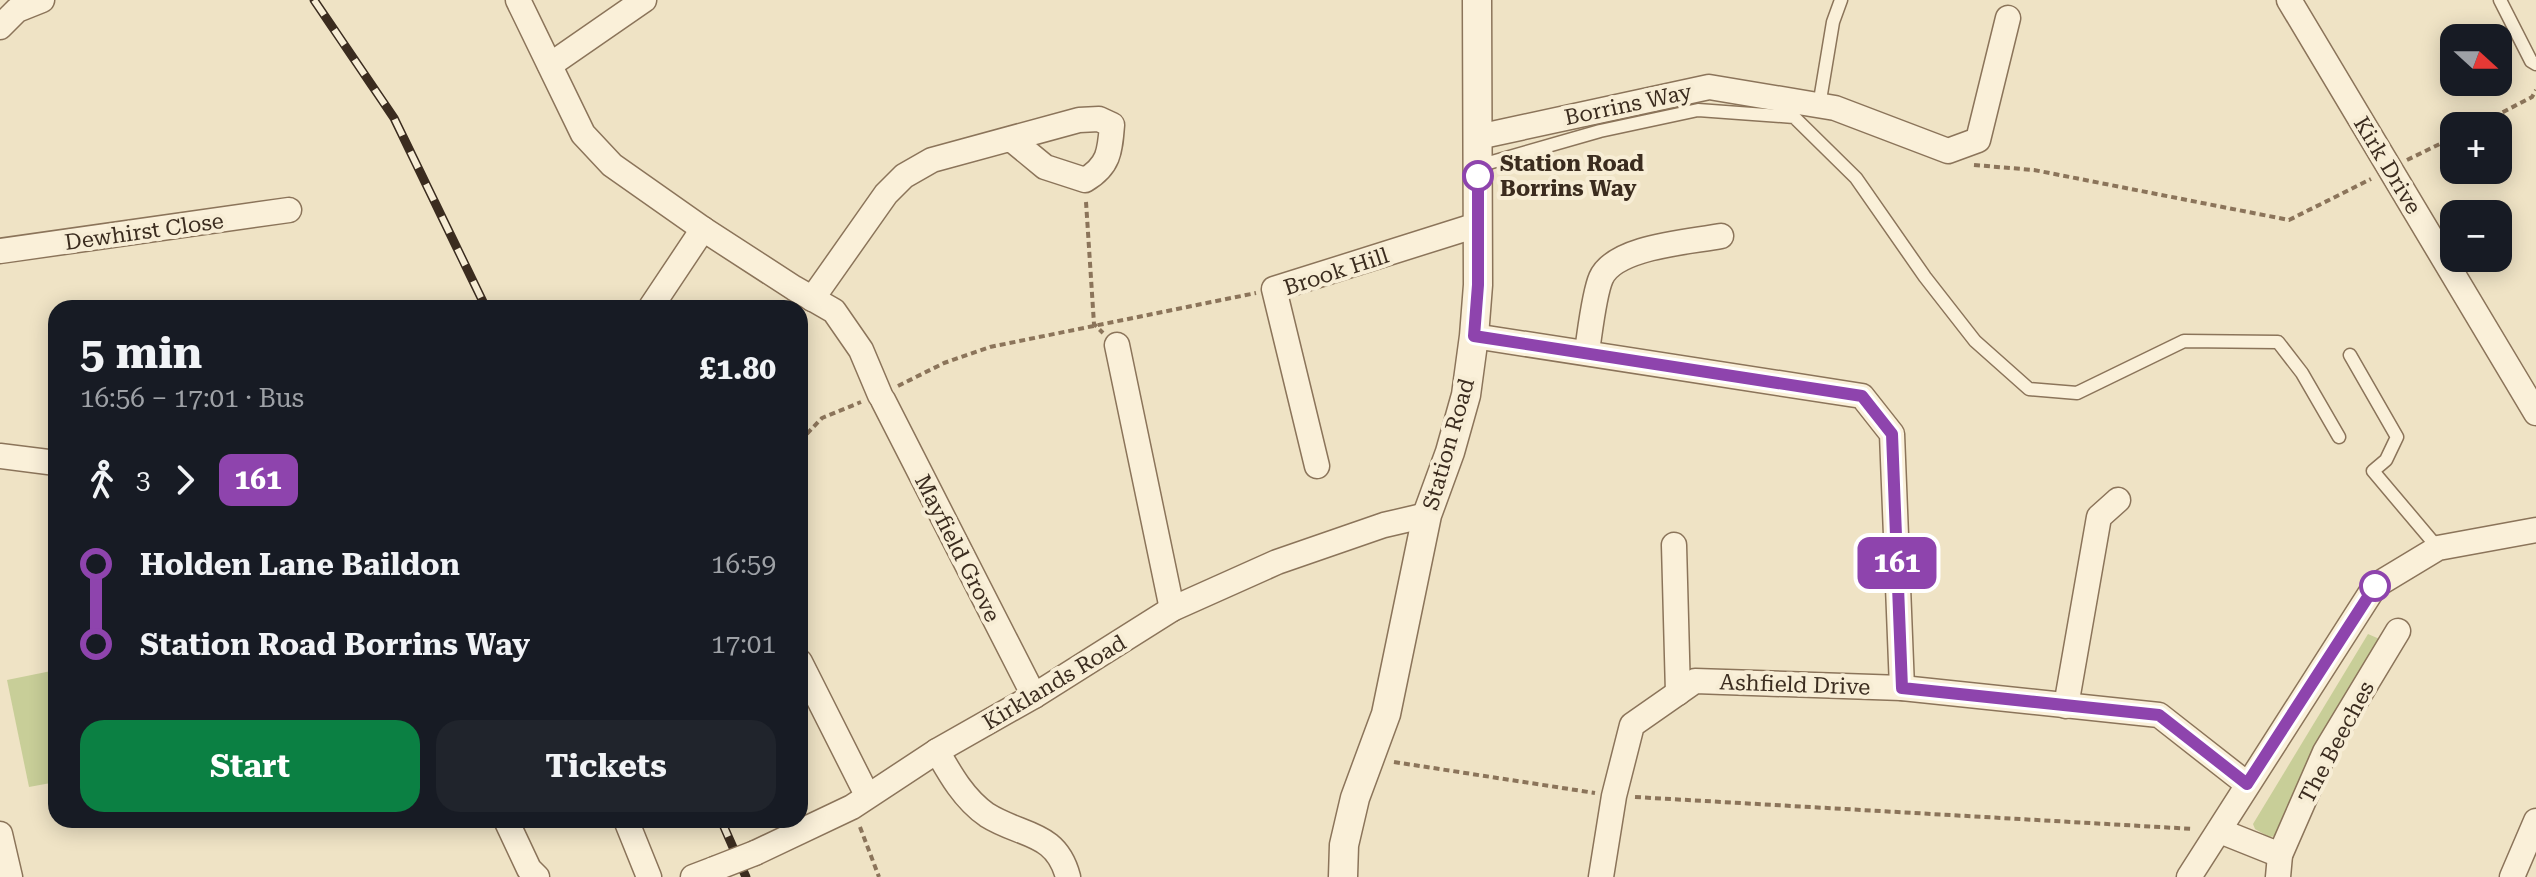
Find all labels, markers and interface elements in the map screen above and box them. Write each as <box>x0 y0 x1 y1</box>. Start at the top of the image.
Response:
north arrow <box>2440 24 2512 96</box>
map controls <box>2440 24 2512 272</box>
street label: Borrins Way <box>1562 79 1694 130</box>
street label: Kirk Drive <box>2349 112 2426 218</box>
button: + <box>2440 112 2512 184</box>
place label: Station Road Borrins Way <box>1500 151 1644 201</box>
marker: Station Road Borrins Way <box>1463 161 1493 191</box>
button: − <box>2440 200 2512 272</box>
street label: Dewhirst Close <box>63 208 225 255</box>
street label: Brook Hill <box>1280 243 1392 300</box>
text: 5 min <box>80 327 202 379</box>
text: £1.80 <box>699 351 776 386</box>
street label: Station Road <box>1418 375 1479 513</box>
text: 16:56 – 17:01 · Bus <box>80 383 304 413</box>
icon: walk <box>80 458 124 502</box>
icon: forward <box>163 458 207 502</box>
text: 161 <box>235 463 282 496</box>
text: 3 <box>136 465 151 495</box>
street label: Mayfield Grove <box>910 470 1005 626</box>
line badge: 161 <box>1851 537 1943 589</box>
text: 161 <box>1873 546 1921 579</box>
text: Holden Lane Baildon <box>140 547 460 582</box>
text: 16:59 <box>711 549 776 579</box>
unlabelled marker <box>2360 571 2390 601</box>
text: Station Road Borrins Way <box>140 627 530 662</box>
text: 17:01 <box>711 629 776 659</box>
street label: Kirklands Road <box>978 630 1130 735</box>
street label: Ashfield Drive <box>1719 669 1871 700</box>
street label: The Beeches <box>2294 677 2379 808</box>
button: Start <box>80 720 420 812</box>
button: Tickets <box>436 720 776 812</box>

